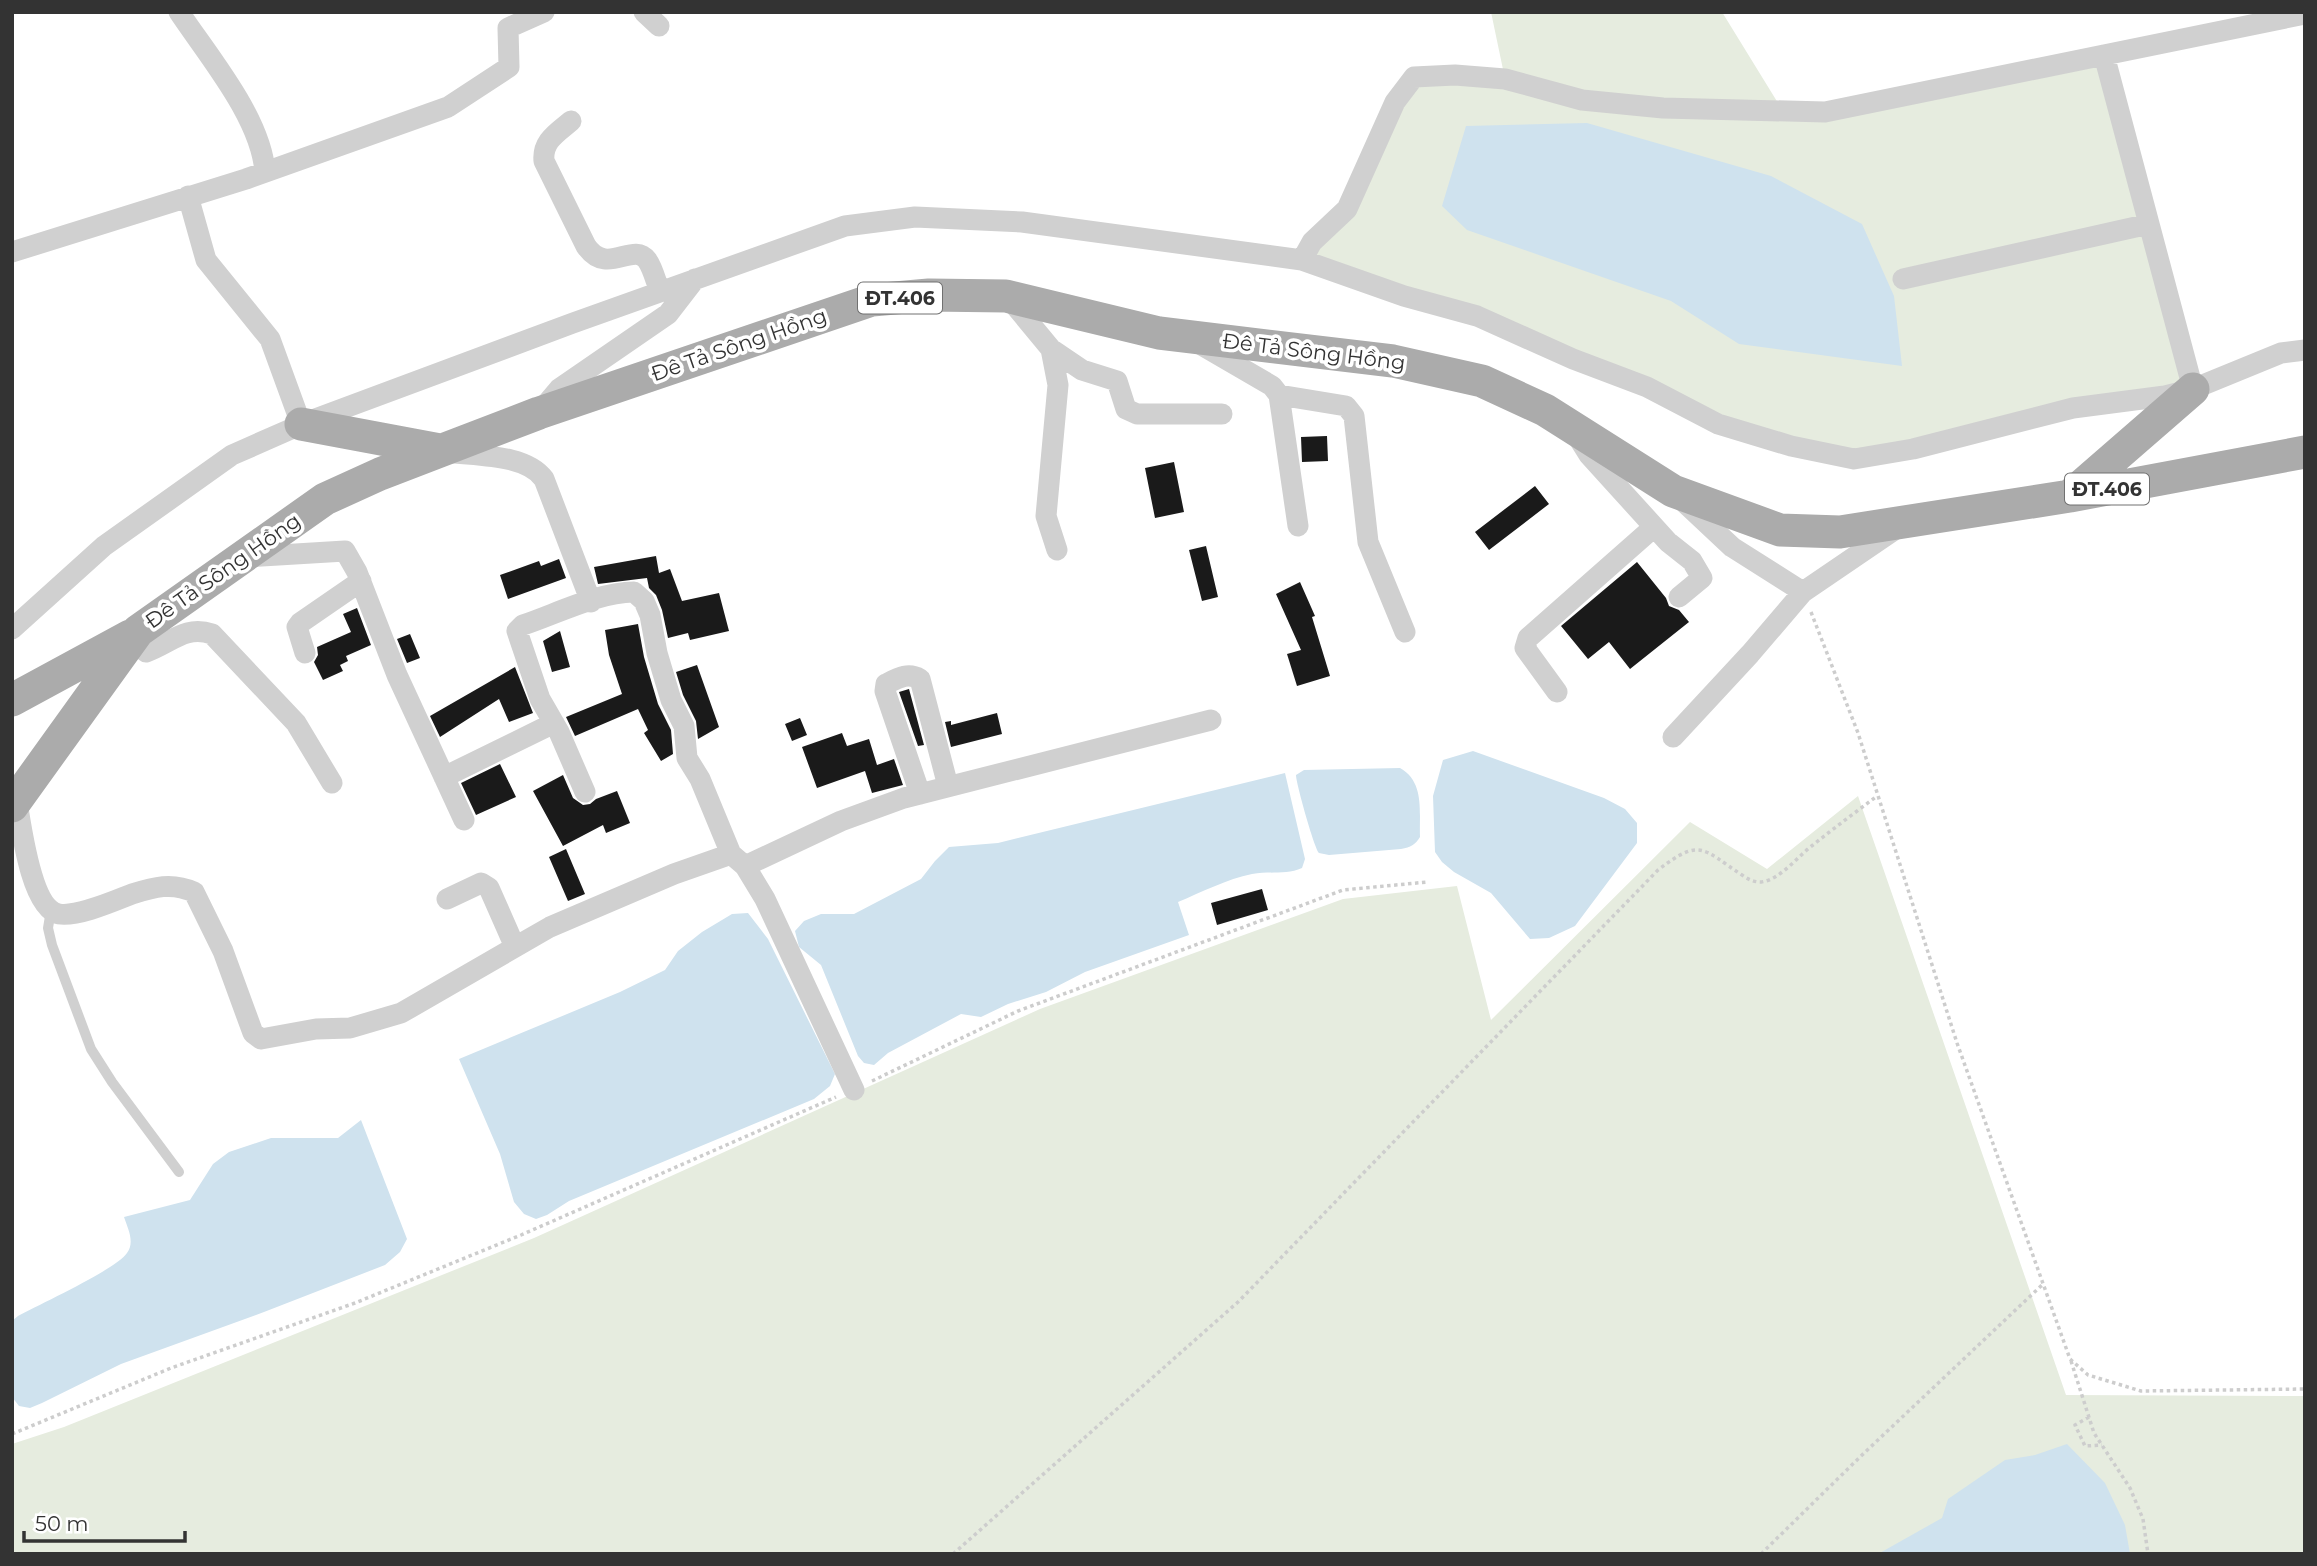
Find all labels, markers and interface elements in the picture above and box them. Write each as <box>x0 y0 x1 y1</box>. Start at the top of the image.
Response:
road number: ĐT.406 <box>858 282 942 314</box>
street label: Đê Tả Sông Hồng <box>648 303 830 386</box>
street label: Đê Tả Sông Hồng <box>1221 328 1407 375</box>
road number: ĐT.406 <box>2065 474 2149 504</box>
street label: Đê Tả Sông Hồng <box>140 508 305 634</box>
scale bar <box>24 1500 186 1544</box>
text: 50 m <box>35 1511 89 1536</box>

